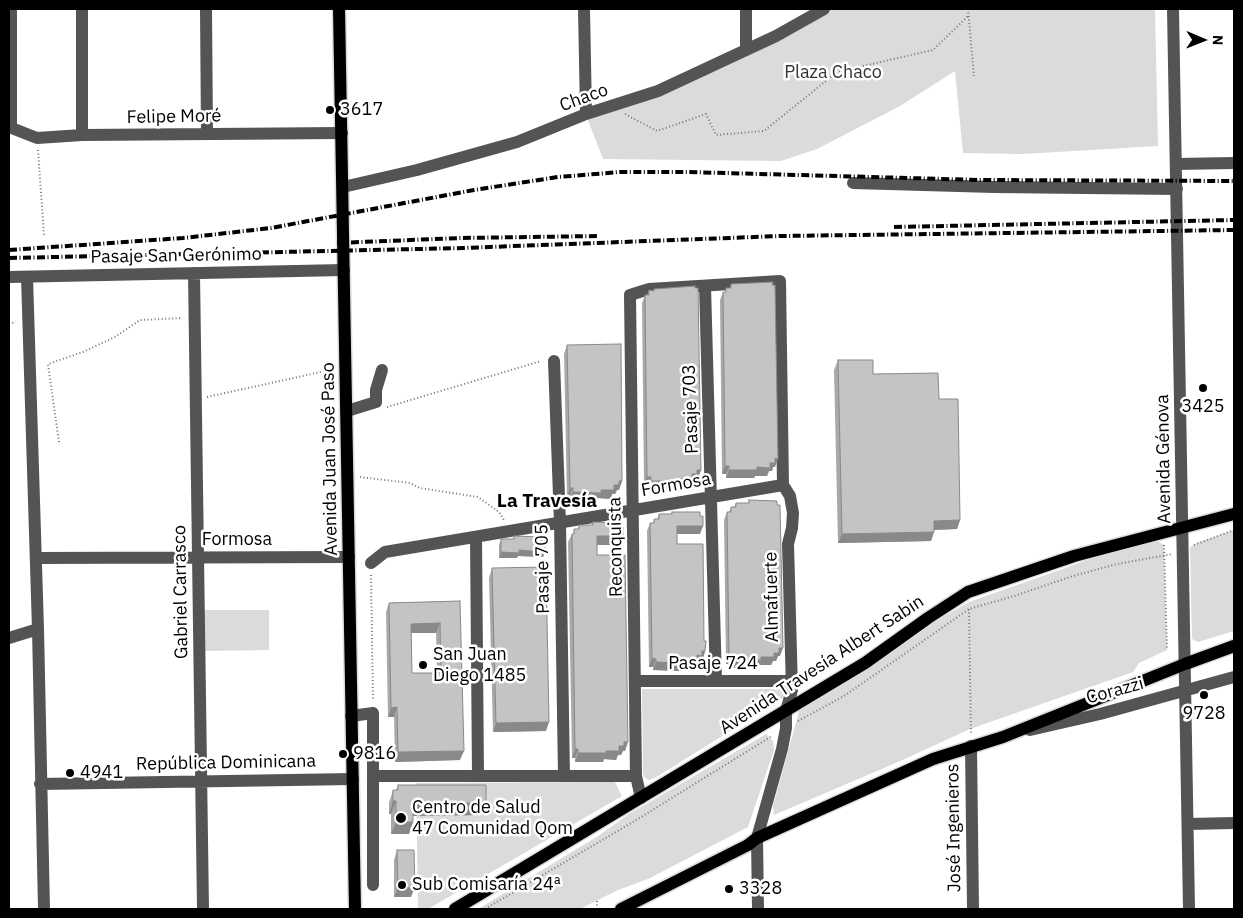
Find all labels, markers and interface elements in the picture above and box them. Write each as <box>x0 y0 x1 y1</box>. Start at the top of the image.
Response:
north arrow <box>1178 15 1228 65</box>
text: N <box>1209 35 1227 45</box>
park label: Plaza Chaco <box>784 62 882 84</box>
street label: Chaco <box>557 79 611 117</box>
place label: 3617 <box>340 99 383 121</box>
marker: 3617 <box>324 104 336 116</box>
street label: Felipe Moré <box>127 105 221 129</box>
street label: Pasaje San Gerónimo <box>90 244 262 268</box>
street label: Avenida Juan José Paso <box>318 362 342 556</box>
street label: Pasaje 703 <box>679 364 703 454</box>
marker: 3425 <box>1197 382 1209 394</box>
street label: Avenida Génova <box>1152 394 1176 524</box>
place label: 3425 <box>1181 396 1225 418</box>
street label: Formosa <box>639 468 713 502</box>
district label: La Travesía <box>497 491 597 513</box>
street label: Reconquista <box>604 497 628 597</box>
street label: Pasaje 705 <box>531 524 555 614</box>
street label: Gabriel Carrasco <box>169 525 193 659</box>
street label: Formosa <box>202 529 272 551</box>
street label: Almafuerte <box>760 552 784 642</box>
street label: Avenida Travesía Albert Sabin <box>716 591 928 739</box>
place label: San Juan Diego 1485 <box>433 644 526 686</box>
street label: Pasaje 724 <box>668 653 758 675</box>
marker: San Juan Diego 1485 <box>417 659 429 671</box>
street label: Corazzi <box>1084 673 1146 709</box>
marker: 9728 <box>1198 689 1210 701</box>
place label: 9728 <box>1182 703 1226 725</box>
place label: 9816 <box>353 743 396 765</box>
marker: 9816 <box>337 748 349 760</box>
street label: República Dominicana <box>136 751 316 775</box>
place label: 4941 <box>80 762 123 784</box>
street label: José Ingenieros <box>942 763 966 893</box>
marker: 4941 <box>64 767 76 779</box>
place label: Centro de Salud 47 Comunidad Qom <box>412 797 573 840</box>
marker: Centro de Salud 47 Comunidad Qom <box>394 811 408 825</box>
place label: Sub Comisaría 24ª <box>412 874 561 896</box>
place label: 3328 <box>739 878 782 900</box>
marker: Sub Comisaría 24ª <box>396 879 408 891</box>
marker: 3328 <box>723 883 735 895</box>

